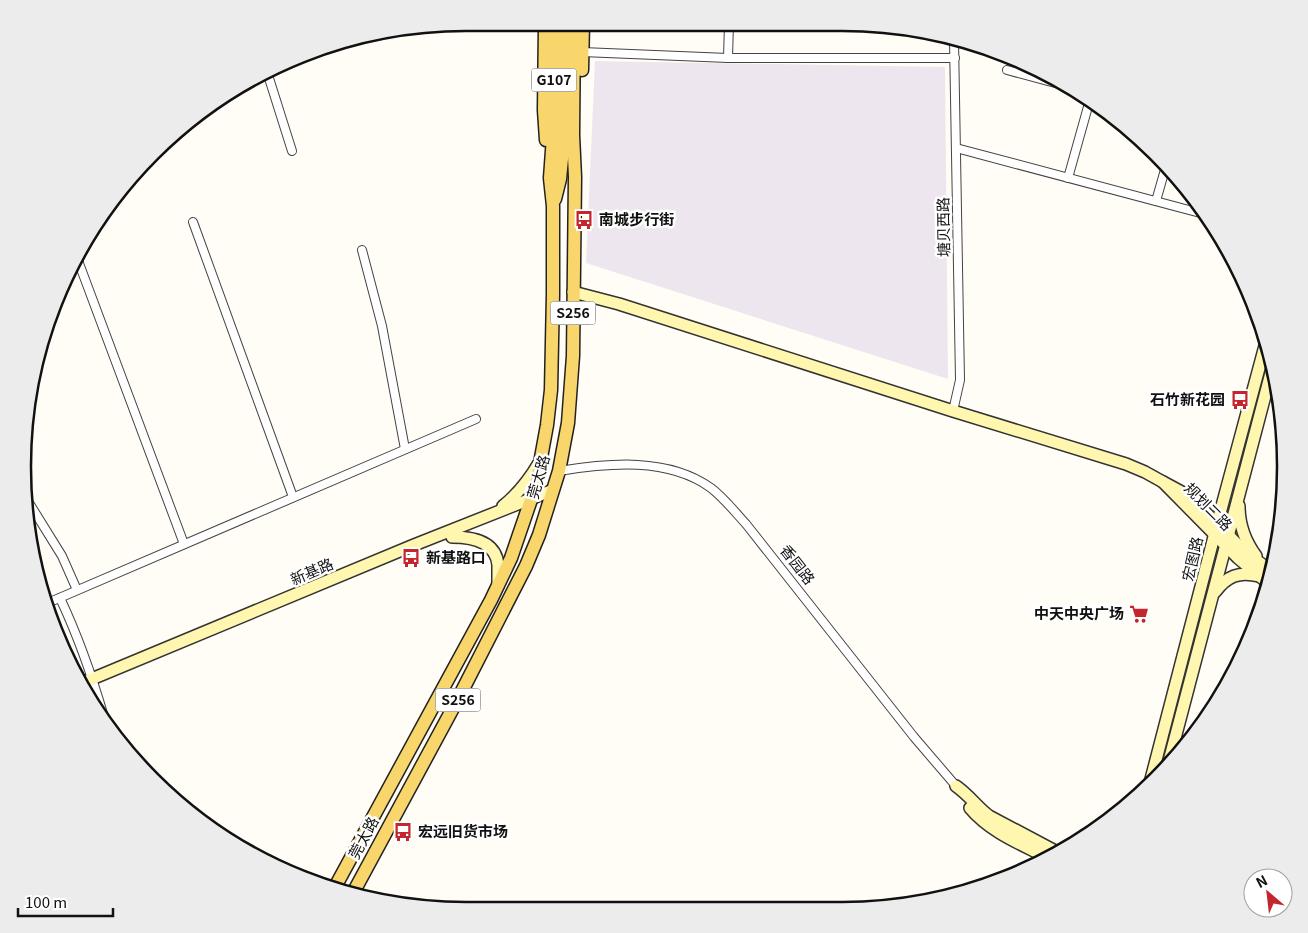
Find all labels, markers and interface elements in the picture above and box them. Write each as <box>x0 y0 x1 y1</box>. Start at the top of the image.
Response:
road number: G107 <box>532 68 576 92</box>
street label: 塘贝西路 <box>931 197 954 257</box>
place label: 南城步行街 <box>599 208 674 229</box>
bus stop icon: 南城步行街 <box>573 209 595 231</box>
road number: S256 <box>550 302 596 324</box>
place label: 石竹新花园 <box>1150 388 1225 409</box>
bus stop icon: 石竹新花园 <box>1229 389 1251 411</box>
street label: 莞太路 <box>521 452 554 501</box>
street label: 规划二路 <box>1180 477 1238 535</box>
street label: 宏图路 <box>1176 534 1207 583</box>
street label: 香园路 <box>776 540 820 588</box>
place label: 新基路口 <box>426 546 486 567</box>
bus stop icon: 新基路口 <box>400 547 422 569</box>
street label: 新基路 <box>287 552 336 589</box>
place label: 中天中央广场 <box>1034 602 1124 623</box>
supermarket icon: 中天中央广场 <box>1128 603 1150 625</box>
road number: S256 <box>436 688 480 712</box>
street label: 莞太路 <box>343 812 383 862</box>
place label: 宏远旧货市场 <box>418 820 508 841</box>
bus stop icon: 宏远旧货市场 <box>392 821 414 843</box>
north arrow <box>1243 868 1293 918</box>
text: N <box>1252 869 1271 892</box>
scale bar <box>18 886 112 918</box>
text: 100 m <box>25 891 67 912</box>

